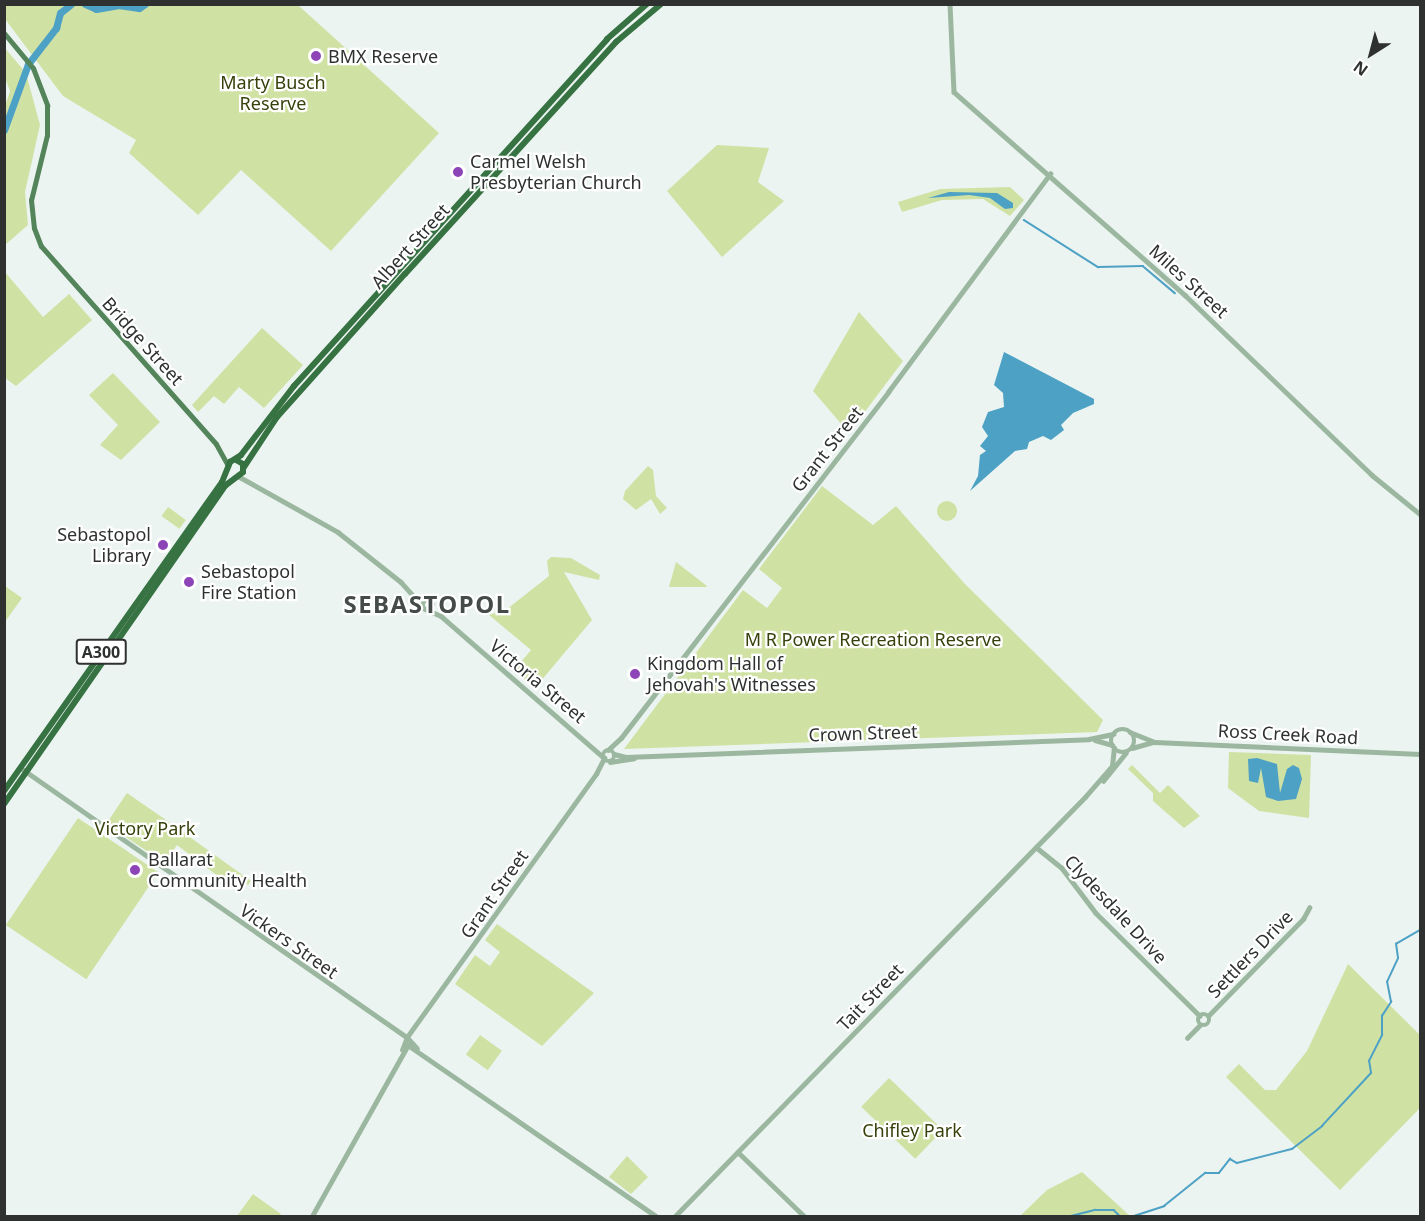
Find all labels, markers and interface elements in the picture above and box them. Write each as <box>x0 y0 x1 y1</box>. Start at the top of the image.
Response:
north arrow <box>1341 24 1401 84</box>
place label: BMX Reserve <box>328 45 438 67</box>
marker: BMX Reserve <box>309 49 323 63</box>
text: N <box>1349 56 1372 81</box>
park label: Marty Busch Reserve <box>220 72 326 115</box>
place label: Carmel Welsh Presbyterian Church <box>470 151 642 194</box>
marker: Carmel Welsh Presbyterian Church <box>451 165 465 179</box>
street label: Albert Street <box>366 199 454 293</box>
street label: Miles Street <box>1145 240 1233 322</box>
street label: Bridge Street <box>98 293 188 389</box>
street label: Grant Street <box>787 402 867 496</box>
place label: Sebastopol Library <box>57 524 151 566</box>
marker: Sebastopol Library <box>156 538 170 552</box>
place label: Sebastopol Fire Station <box>201 561 297 604</box>
marker: Sebastopol Fire Station <box>182 575 196 589</box>
district label: SEBASTOPOL <box>343 590 511 618</box>
park label: M R Power Recreation Reserve <box>745 628 1001 650</box>
street label: Victoria Street <box>486 635 590 727</box>
road number: A300 <box>76 639 126 665</box>
place label: Kingdom Hall of Jehovah's Witnesses <box>647 653 816 696</box>
marker: Kingdom Hall of Jehovah's Witnesses <box>628 667 642 681</box>
street label: Crown Street <box>808 720 918 746</box>
street label: Ross Creek Road <box>1217 720 1359 748</box>
park label: Victory Park <box>95 817 195 839</box>
street label: Grant Street <box>456 846 532 942</box>
place label: Ballarat Community Health <box>148 849 307 892</box>
street label: Clydesdale Drive <box>1060 850 1172 968</box>
marker: Ballarat Community Health <box>126 861 144 879</box>
street label: Vickers Street <box>236 899 342 983</box>
street label: Settlers Drive <box>1203 906 1297 1002</box>
street label: Tait Street <box>833 959 907 1035</box>
park label: Chifley Park <box>862 1119 962 1141</box>

